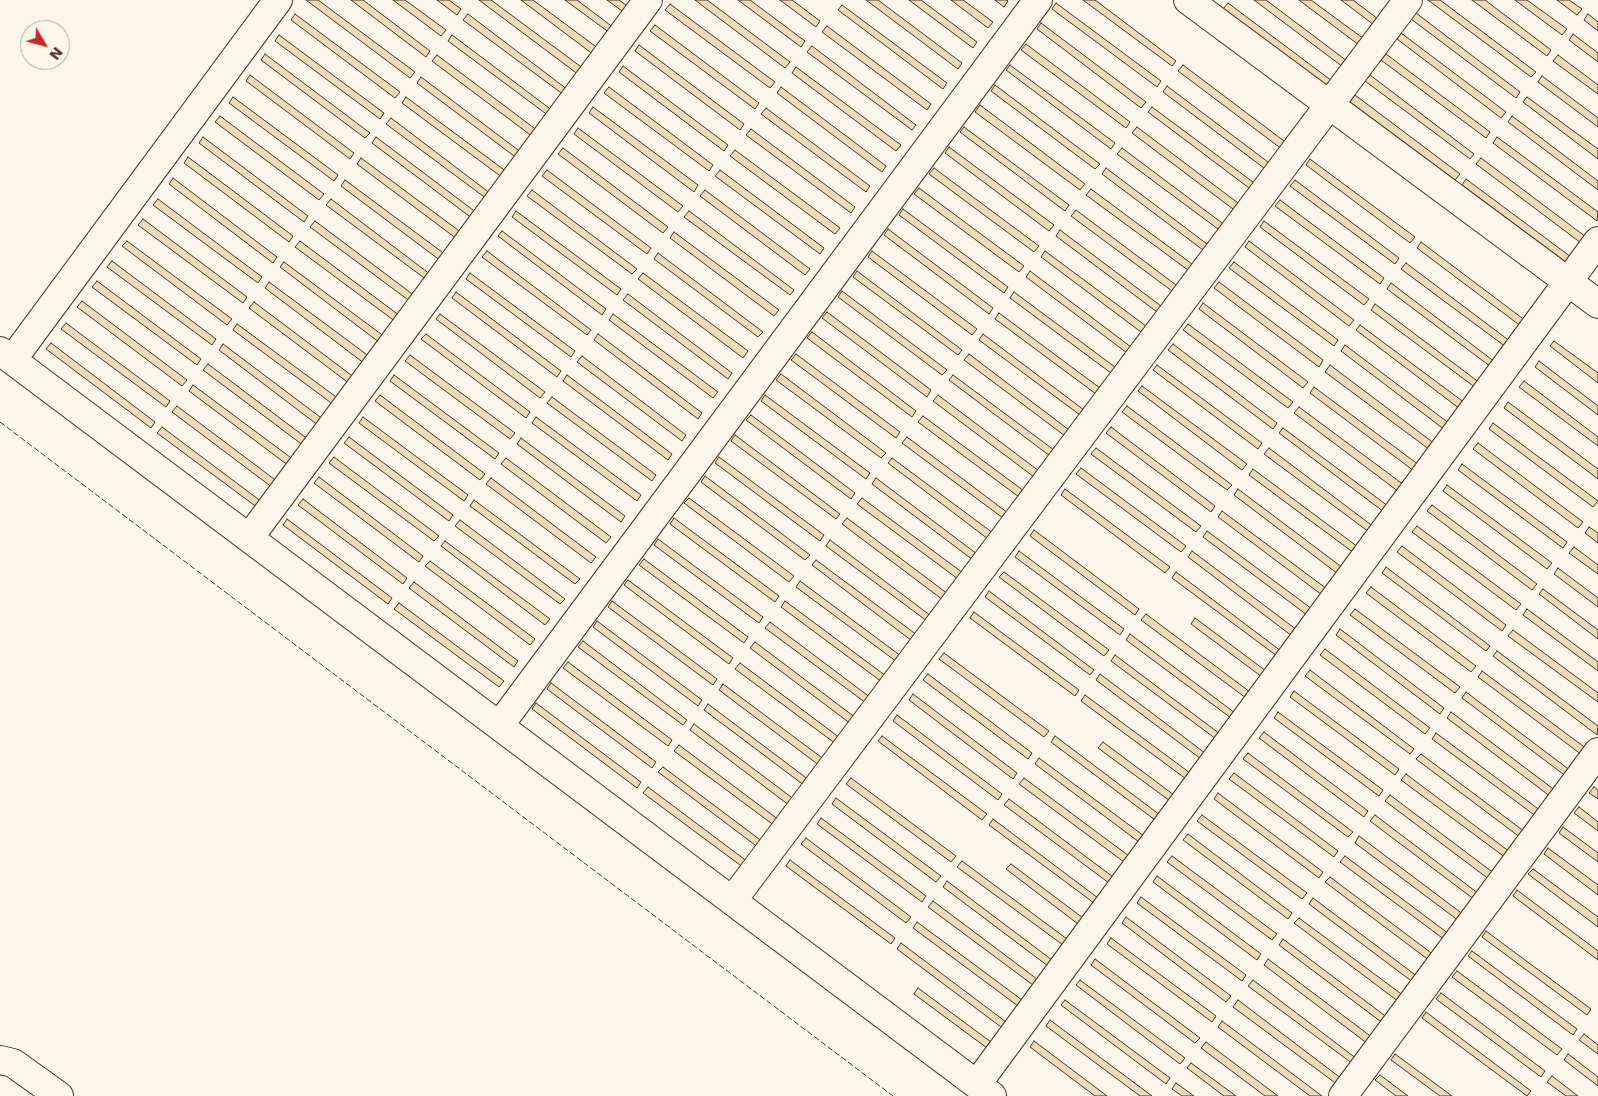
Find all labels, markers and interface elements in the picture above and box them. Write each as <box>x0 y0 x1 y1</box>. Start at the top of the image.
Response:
north arrow <box>20 20 70 70</box>
text: N <box>46 44 66 63</box>

